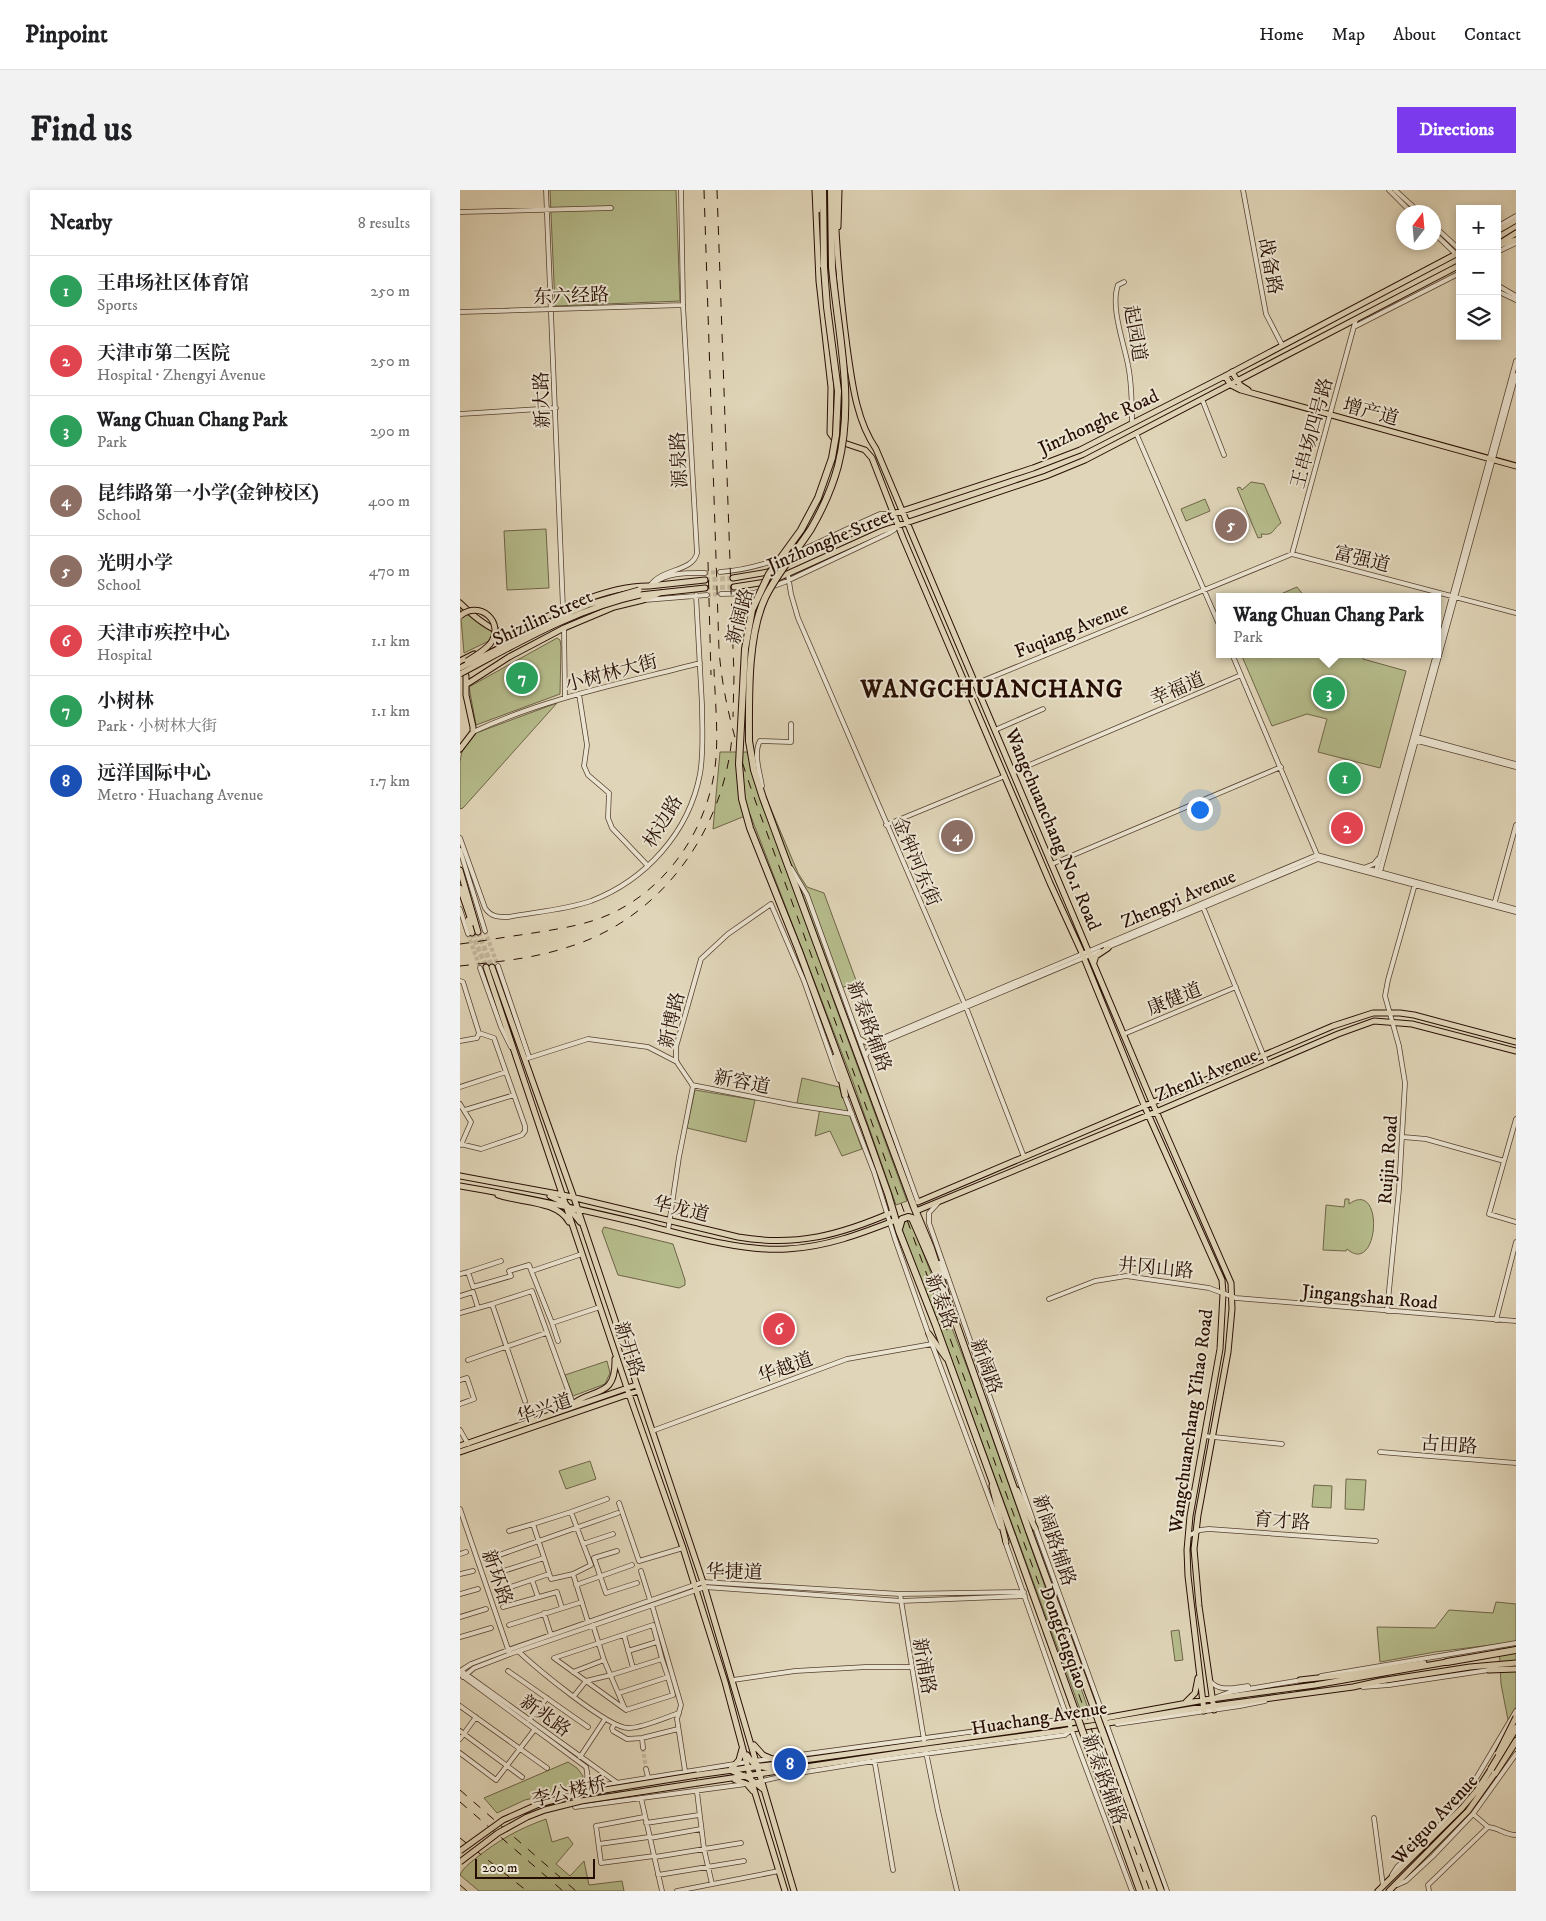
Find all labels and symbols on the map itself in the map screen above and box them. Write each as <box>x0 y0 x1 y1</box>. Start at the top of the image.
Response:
north arrow <box>1396 205 1441 250</box>
street label: 战备路 <box>1253 236 1286 296</box>
street label: 东六经路 <box>533 284 609 309</box>
street label: 起园道 <box>1118 303 1151 363</box>
street label: 新大路 <box>530 371 555 429</box>
street label: 王串场四号路 <box>1287 375 1338 491</box>
street label: Jinzhonghe Road <box>1033 384 1163 461</box>
street label: 增产道 <box>1340 394 1401 431</box>
street label: 源泉路 <box>667 431 692 489</box>
street label: Jinzhonghe Street <box>762 503 897 578</box>
pin: 5 <box>1215 506 1247 544</box>
street label: 富强道 <box>1331 541 1392 578</box>
street label: Shizilin Street <box>489 585 596 652</box>
street label: 新阔路 <box>722 586 759 647</box>
street label: Fuqiang Avenue <box>1011 597 1132 665</box>
street label: 小树林大街 <box>563 650 660 697</box>
pin: 7 <box>506 659 538 697</box>
street label: 幸福道 <box>1147 668 1208 711</box>
pin: 3 <box>1313 674 1345 712</box>
district label: WANGCHUANCHANG <box>859 675 1124 705</box>
street label: Wangchuanchang No.1 Road <box>999 724 1106 935</box>
pin: 1 <box>1329 759 1361 797</box>
street label: 林边路 <box>639 791 688 852</box>
your location <box>1187 797 1213 823</box>
pin: 2 <box>1331 809 1363 847</box>
street label: 金钟河东街 <box>886 813 945 910</box>
pin: 4 <box>941 817 973 855</box>
street label: Zhengyi Avenue <box>1118 865 1239 934</box>
street label: 新泰路辅路 <box>842 978 896 1075</box>
street label: 康健道 <box>1144 978 1205 1021</box>
street label: 新博路 <box>655 990 690 1051</box>
street label: Zhenli Avenue <box>1152 1043 1262 1107</box>
street label: 新容道 <box>712 1066 772 1099</box>
street label: Ruijin Road <box>1374 1114 1403 1206</box>
street label: 华龙道 <box>650 1192 711 1227</box>
street label: 井冈山路 <box>1117 1254 1195 1283</box>
street label: 新泰路 <box>920 1271 962 1332</box>
street label: Jingangshan Road <box>1299 1280 1439 1315</box>
street label: Wangchuanchang Yihao Road <box>1164 1307 1219 1536</box>
pin: 6 <box>763 1310 795 1348</box>
street label: 新开路 <box>609 1319 648 1380</box>
street label: 新阔路 <box>965 1336 1006 1397</box>
street label: 华越道 <box>755 1348 816 1389</box>
street label: 华兴道 <box>514 1389 575 1430</box>
street label: 古田路 <box>1420 1432 1478 1459</box>
street label: 新阔路辅路 <box>1027 1492 1080 1589</box>
street label: 育才路 <box>1253 1508 1311 1535</box>
street label: 新环路 <box>476 1547 517 1608</box>
street label: 华捷道 <box>705 1561 763 1584</box>
street label: Dongfengqiao <box>1034 1583 1093 1692</box>
street label: 新浦路 <box>907 1636 940 1696</box>
street label: 新兆路 <box>515 1690 575 1742</box>
street label: Huachang Avenue <box>970 1696 1109 1741</box>
street label: 新泰路辅路 <box>1077 1731 1131 1828</box>
pin: 8 <box>774 1745 806 1783</box>
street label: Weiguo Avenue <box>1387 1770 1483 1871</box>
street label: 李公楼桥 <box>530 1773 609 1812</box>
scale bar <box>475 1856 595 1879</box>

